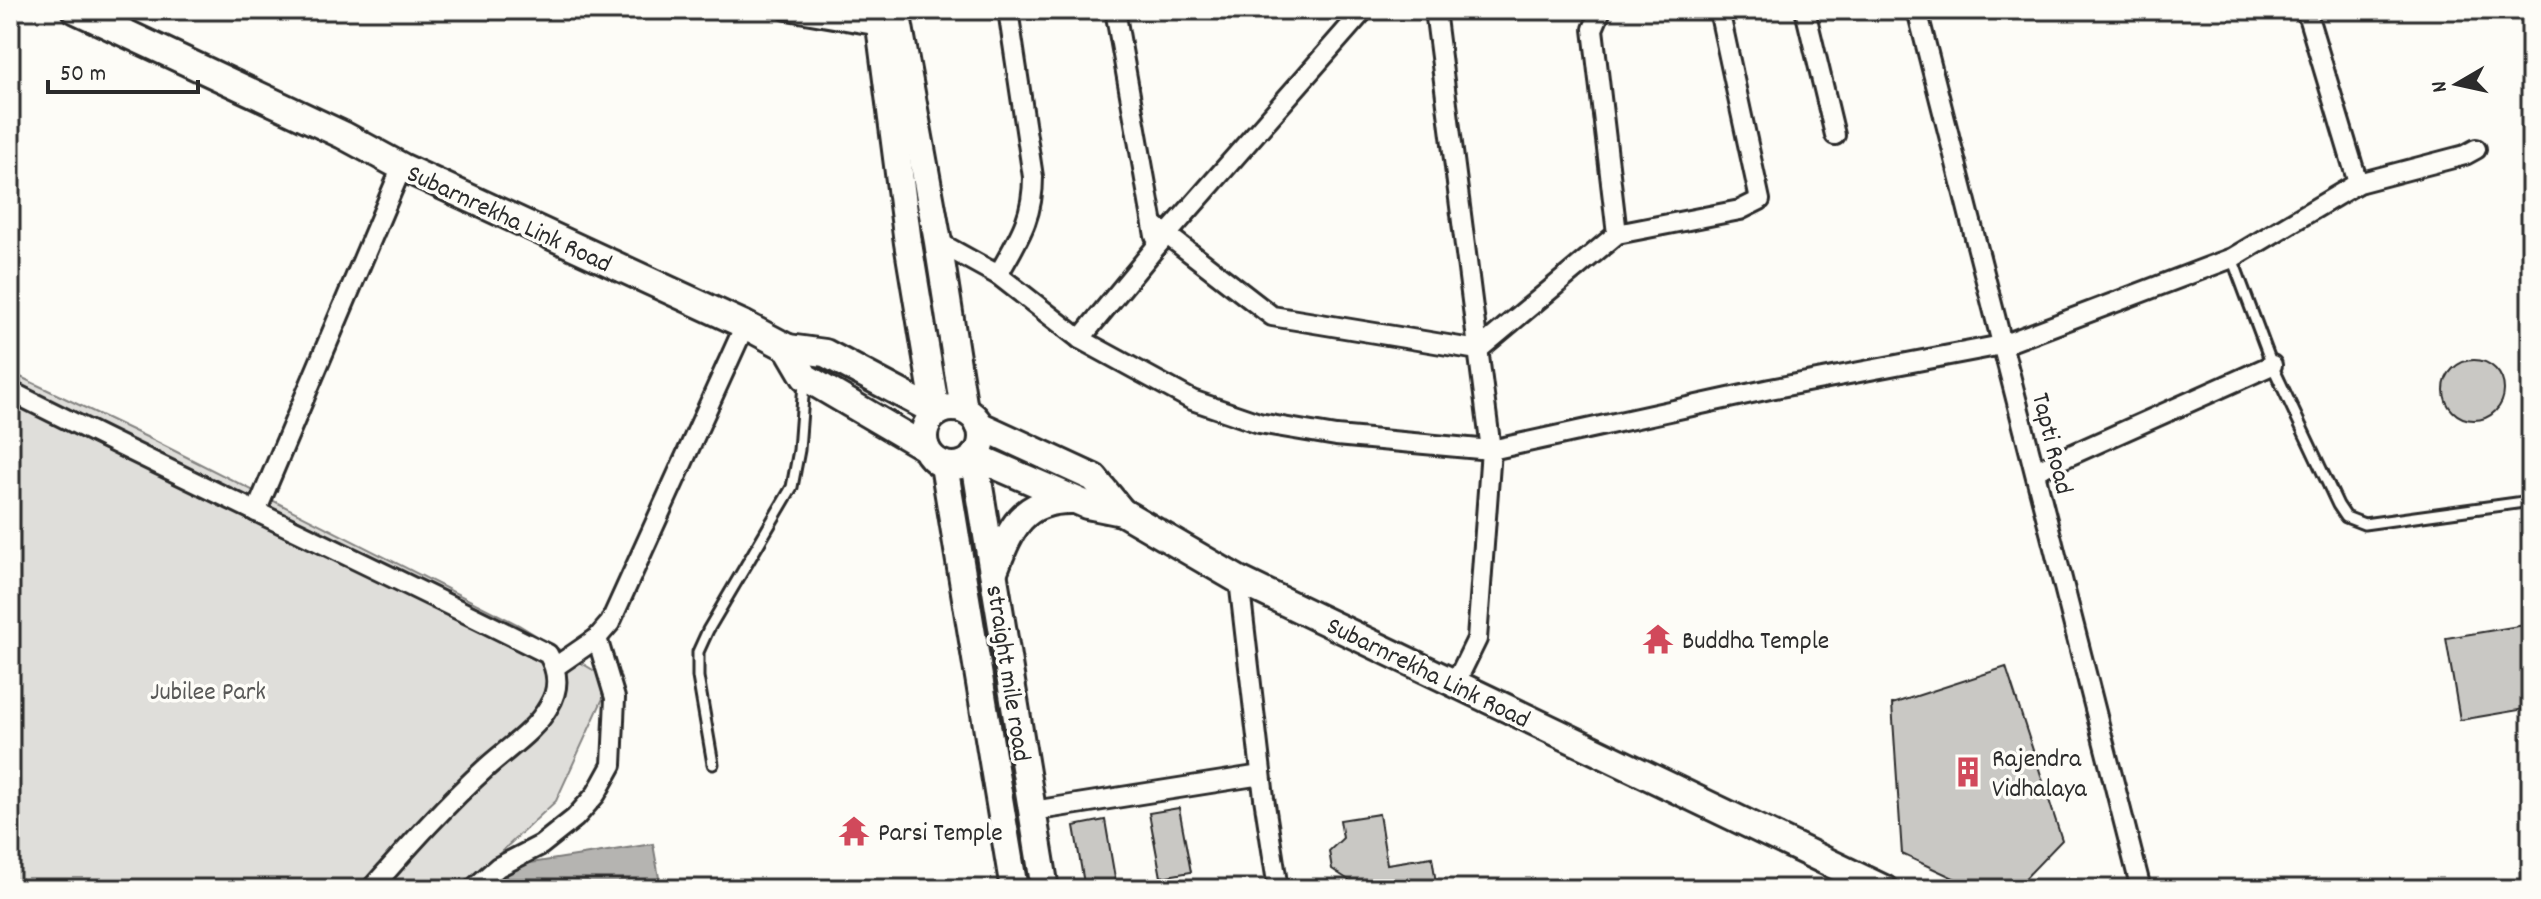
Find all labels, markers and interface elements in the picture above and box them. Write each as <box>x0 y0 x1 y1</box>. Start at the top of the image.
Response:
scale bar <box>48 44 198 94</box>
north arrow <box>2417 44 2497 124</box>
text: 50 m <box>60 58 106 92</box>
text: N <box>2425 79 2457 94</box>
street label: Subarnrekha Link Road <box>400 156 617 284</box>
street label: Tapti Road <box>2020 389 2081 499</box>
street label: straight mile road <box>974 583 1039 764</box>
street label: Subarnrekha Link Road <box>1319 609 1535 739</box>
temple icon: Buddha Temple <box>1641 622 1675 656</box>
place label: Buddha Temple <box>1682 624 1829 661</box>
park label: Jubilee Park <box>150 675 266 712</box>
place label: Rajendra Vidhalaya <box>1992 742 2087 809</box>
building icon: Rajendra Vidhalaya <box>1951 755 1985 789</box>
temple icon: Parsi Temple <box>837 814 871 848</box>
place label: Parsi Temple <box>878 816 1003 853</box>

